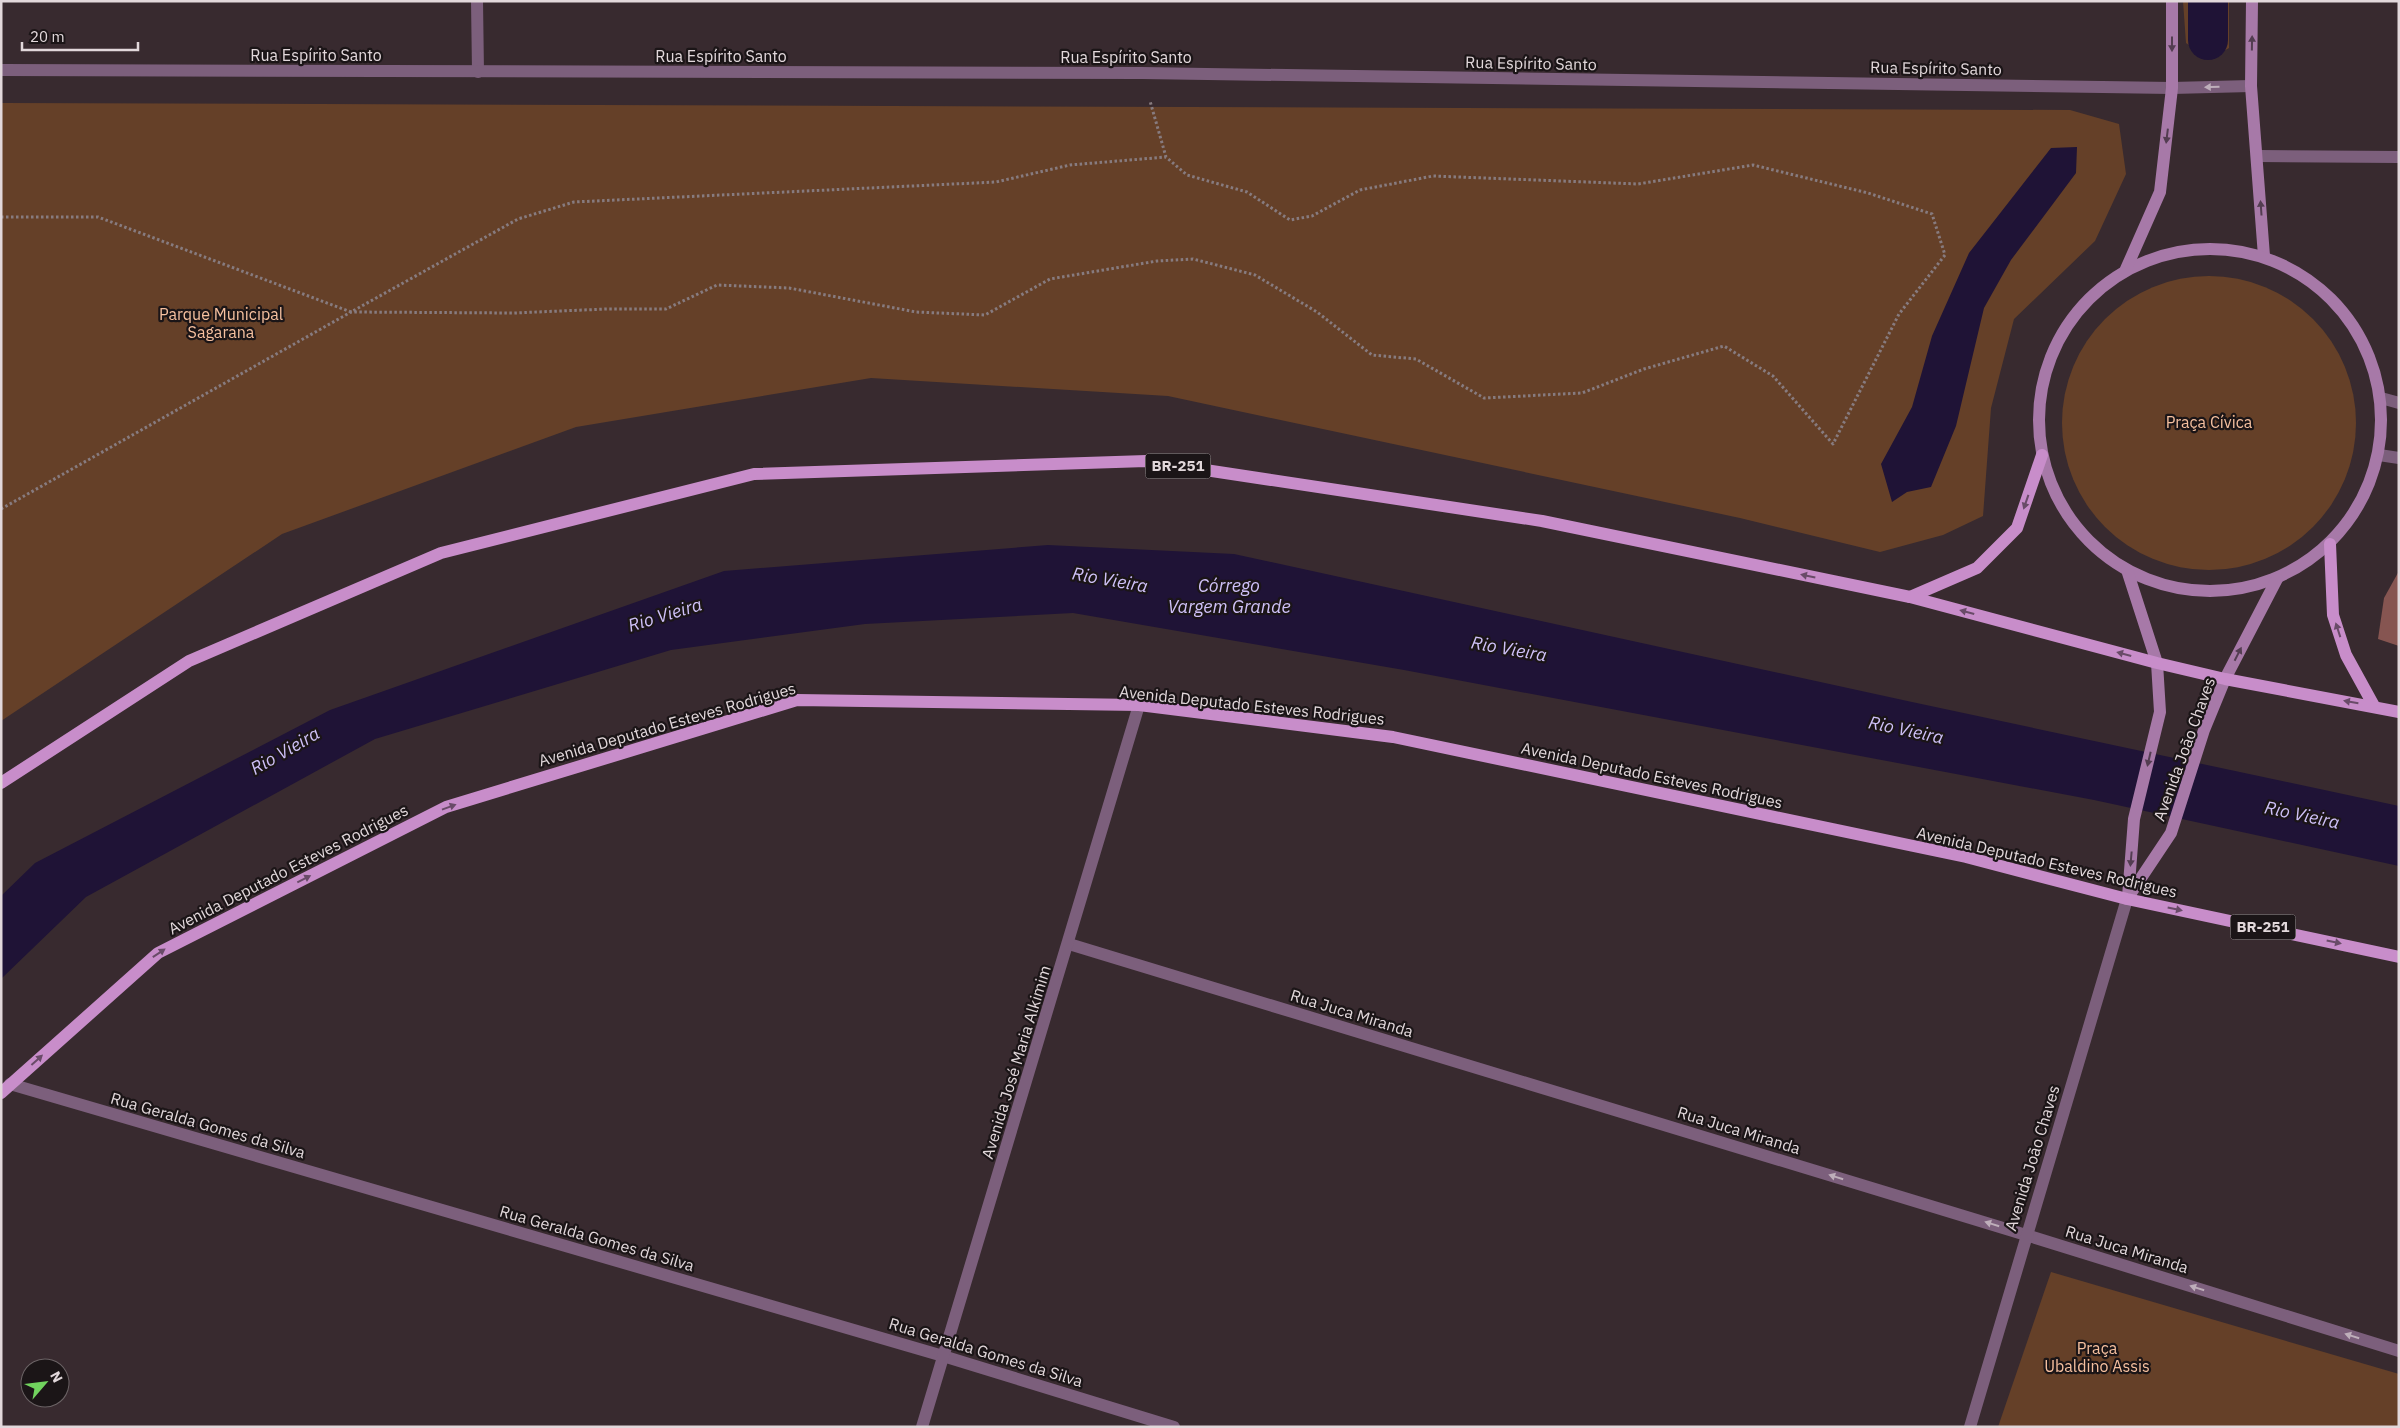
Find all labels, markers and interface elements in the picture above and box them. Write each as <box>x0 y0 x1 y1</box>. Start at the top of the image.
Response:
scale bar <box>22 20 139 52</box>
text: 20 m <box>30 27 65 46</box>
one-way arrow <box>2248 35 2256 51</box>
one-way arrow <box>2168 37 2176 53</box>
street label: Rua Espírito Santo <box>250 45 382 65</box>
street label: Rua Espírito Santo <box>655 46 787 66</box>
street label: Rua Espírito Santo <box>1060 47 1192 67</box>
street label: Rua Espírito Santo <box>1465 52 1597 74</box>
street label: Rua Espírito Santo <box>1870 57 2002 79</box>
one-way arrow <box>2204 83 2220 91</box>
one-way arrow <box>2163 128 2171 144</box>
one-way arrow <box>2257 200 2265 216</box>
park label: Parque Municipal Sagarana <box>159 304 283 342</box>
park label: Praça Cívica <box>2166 412 2253 432</box>
road number: BR-251 <box>1146 454 1210 478</box>
one-way arrow <box>2022 494 2029 509</box>
water label: Rio Vieira <box>1070 562 1150 597</box>
one-way arrow <box>1800 572 1816 580</box>
water label: Córrego Vargem Grande <box>1167 574 1291 618</box>
water label: Rio Vieira <box>625 592 705 637</box>
one-way arrow <box>1959 608 1974 616</box>
one-way arrow <box>2334 623 2341 638</box>
water label: Rio Vieira <box>1469 631 1549 666</box>
one-way arrow <box>2234 647 2242 661</box>
one-way arrow <box>2116 650 2131 658</box>
street label: Avenida João Chaves <box>2149 674 2219 824</box>
street label: Avenida Deputado Esteves Rodrigues <box>536 678 798 770</box>
street label: Avenida Deputado Esteves Rodrigues <box>1118 681 1386 729</box>
one-way arrow <box>2343 697 2359 705</box>
water label: Rio Vieira <box>1866 710 1946 749</box>
water label: Rio Vieira <box>246 722 324 780</box>
street label: Avenida Deputado Esteves Rodrigues <box>1519 737 1785 813</box>
one-way arrow <box>2145 752 2153 767</box>
water label: Rio Vieira <box>2262 795 2342 834</box>
street label: Avenida Deputado Esteves Rodrigues <box>165 800 411 938</box>
one-way arrow <box>442 803 457 811</box>
street label: Avenida Deputado Esteves Rodrigues <box>1915 822 2179 902</box>
one-way arrow <box>2127 851 2135 867</box>
one-way arrow <box>297 875 311 883</box>
one-way arrow <box>2167 905 2183 913</box>
road number: BR-251 <box>2230 914 2296 940</box>
one-way arrow <box>2327 938 2342 946</box>
one-way arrow <box>153 949 166 958</box>
street label: Avenida José Maria Alkimim <box>977 963 1055 1161</box>
street label: Rua Juca Miranda <box>1288 985 1416 1041</box>
one-way arrow <box>31 1055 43 1066</box>
street label: Avenida João Chaves <box>2000 1083 2064 1233</box>
street label: Rua Geralda Gomes da Silva <box>108 1088 308 1163</box>
street label: Rua Juca Miranda <box>1675 1102 1803 1158</box>
one-way arrow <box>1829 1172 1844 1180</box>
street label: Rua Geralda Gomes da Silva <box>497 1201 697 1276</box>
one-way arrow <box>1984 1220 1999 1228</box>
street label: Rua Juca Miranda <box>2063 1221 2191 1277</box>
one-way arrow <box>2189 1284 2204 1292</box>
street label: Rua Geralda Gomes da Silva <box>887 1313 1086 1391</box>
one-way arrow <box>2345 1332 2360 1340</box>
park label: Praça Ubaldino Assis <box>2044 1338 2150 1376</box>
north arrow <box>20 1358 70 1408</box>
text: N <box>46 1368 67 1386</box>

